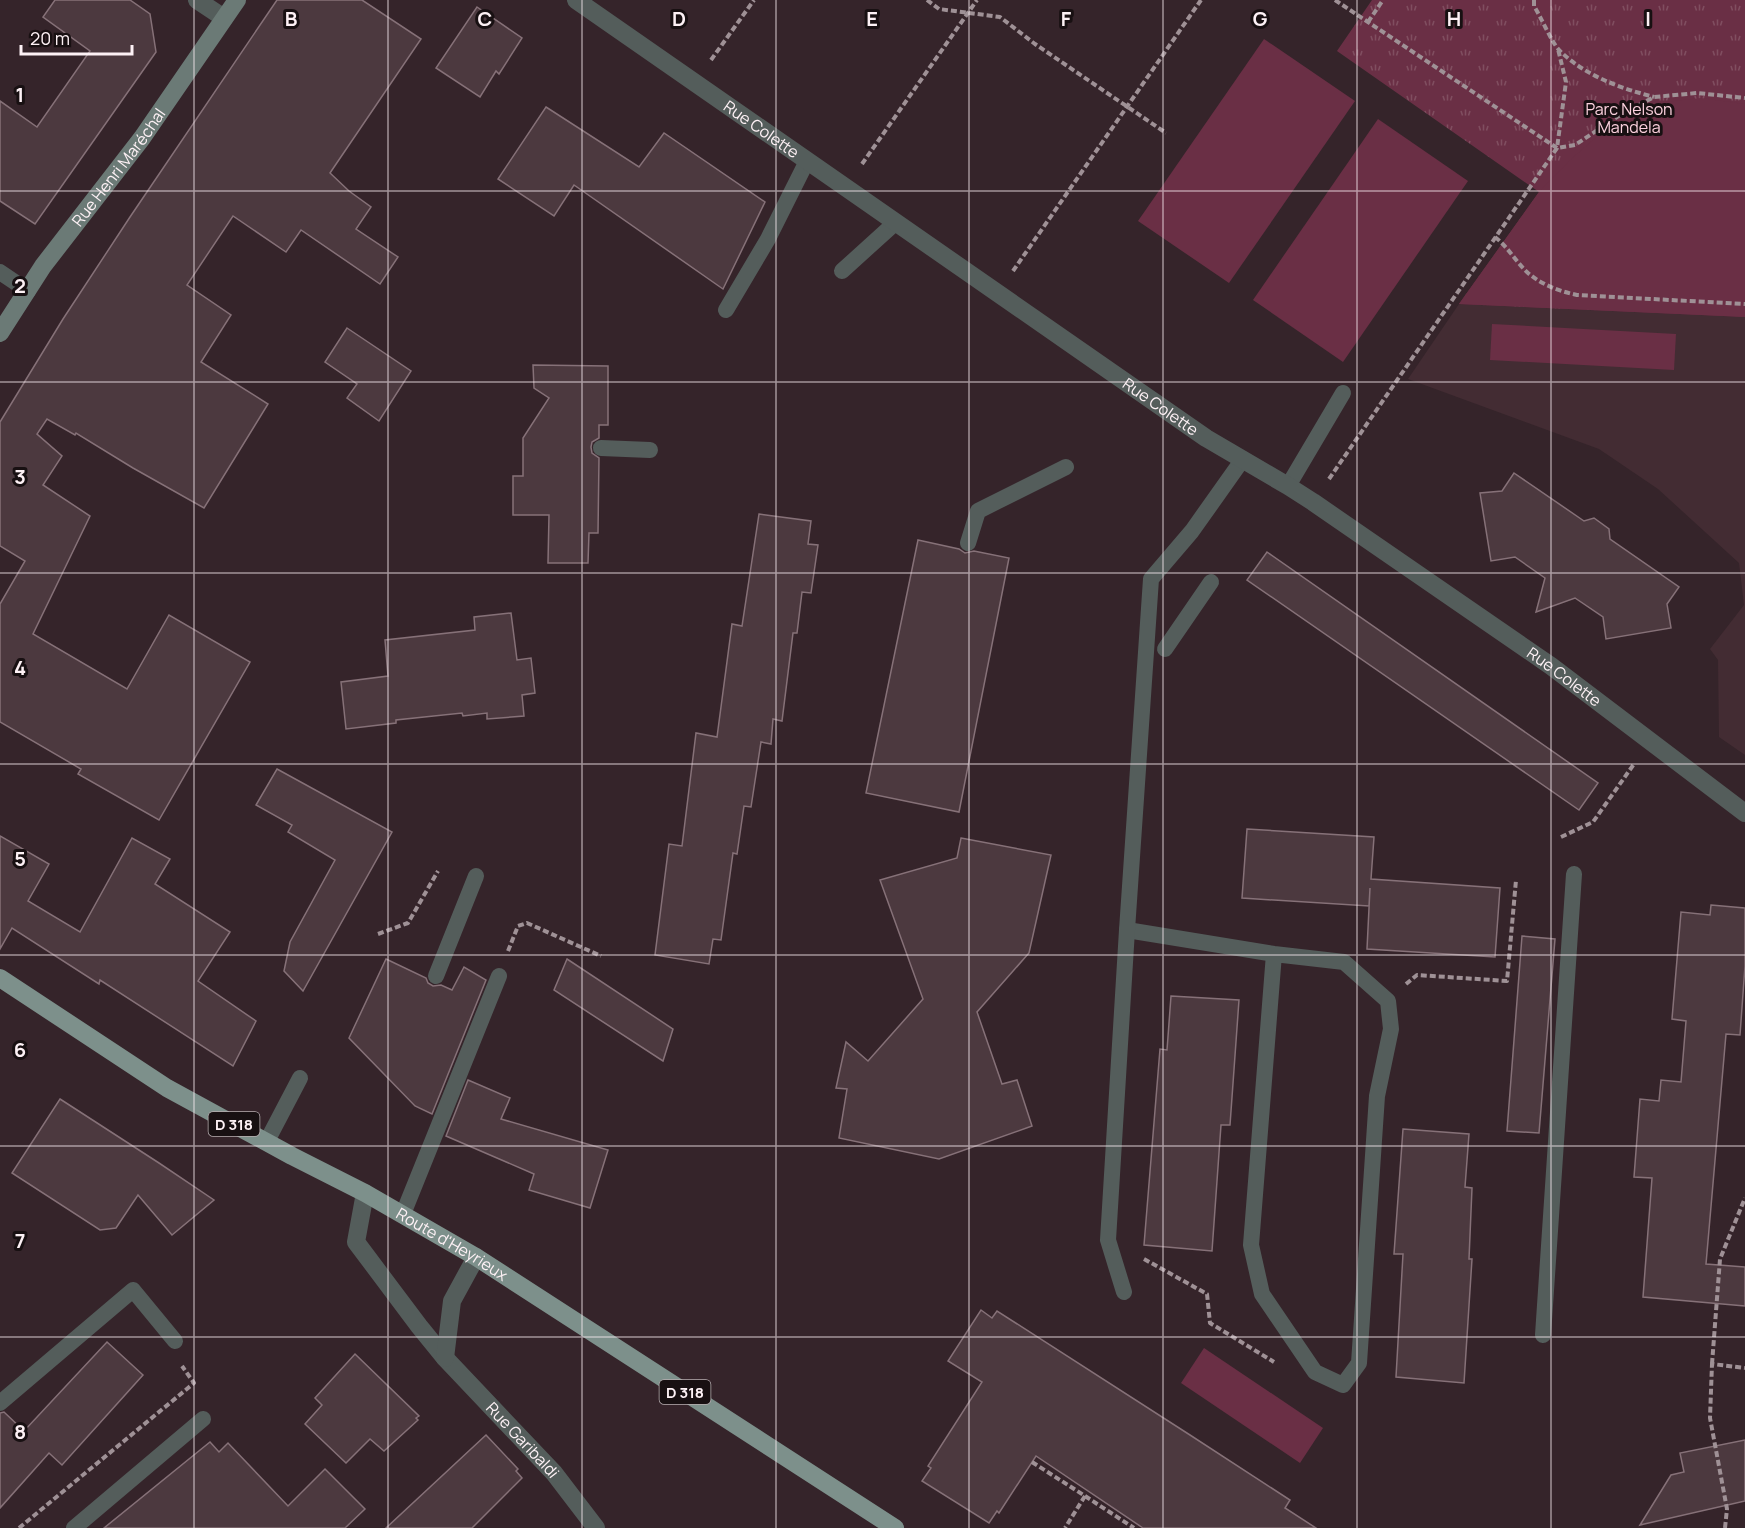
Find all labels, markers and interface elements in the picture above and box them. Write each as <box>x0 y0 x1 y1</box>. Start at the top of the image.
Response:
text: B <box>285 5 298 32</box>
text: C <box>478 5 492 32</box>
text: D <box>672 5 686 32</box>
text: E <box>866 5 878 32</box>
text: F <box>1061 5 1072 32</box>
text: G <box>1253 5 1268 32</box>
text: H <box>1447 5 1461 32</box>
text: I <box>1645 5 1651 32</box>
scale bar <box>21 18 132 56</box>
text: 20 m <box>30 26 70 50</box>
text: 1 <box>16 81 24 108</box>
street label: Rue Colette <box>719 95 804 163</box>
park label: Parc Nelson Mandela <box>1585 98 1673 138</box>
street label: Rue Henri Maréchal <box>67 104 170 231</box>
text: 2 <box>14 272 26 299</box>
street label: Rue Colette <box>1118 372 1203 440</box>
text: 3 <box>14 463 26 490</box>
street label: Rue Colette <box>1523 642 1606 711</box>
text: 4 <box>14 654 26 681</box>
text: 5 <box>14 845 26 872</box>
text: 6 <box>14 1036 26 1063</box>
road number: D 318 <box>208 1112 260 1136</box>
street label: Route d'Heyrieux <box>392 1202 513 1286</box>
text: 7 <box>15 1227 25 1254</box>
road number: D 318 <box>660 1380 710 1404</box>
street label: Rue Garibaldi <box>481 1397 565 1482</box>
text: 8 <box>14 1418 26 1445</box>

